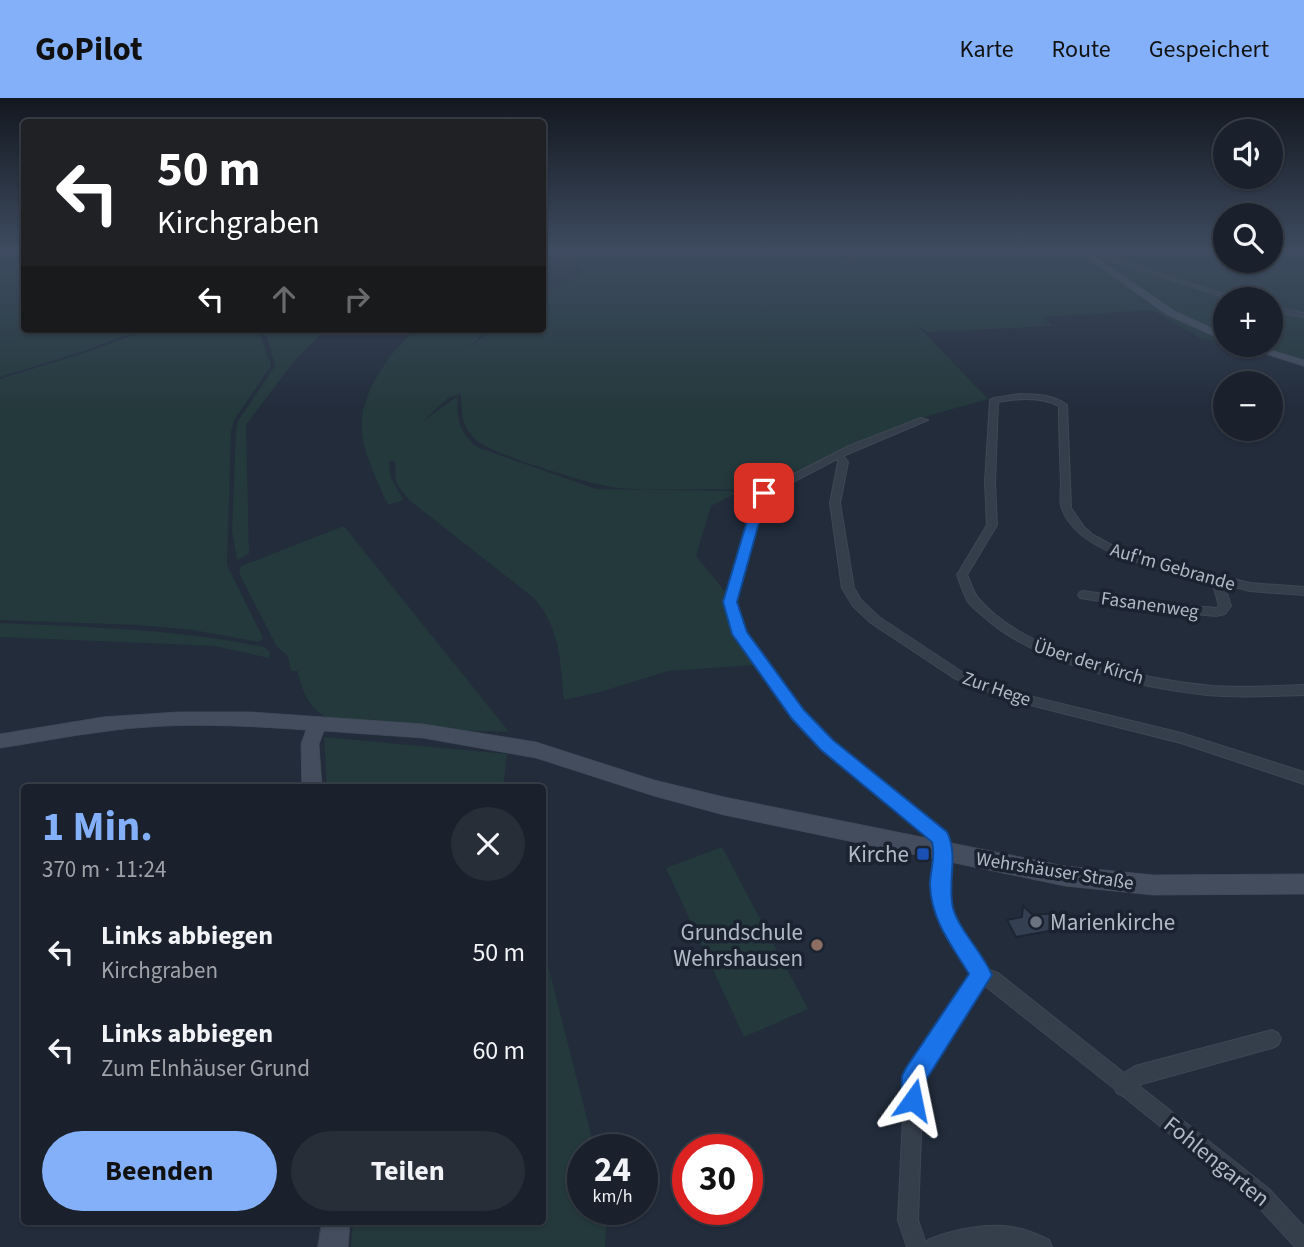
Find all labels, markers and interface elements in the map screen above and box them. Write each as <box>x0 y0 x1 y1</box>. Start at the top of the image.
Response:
text: GoPilot <box>35 26 143 73</box>
text: Karte <box>960 32 1014 67</box>
text: Route <box>1052 32 1111 67</box>
text: Gespeichert <box>1149 32 1269 67</box>
map controls <box>1213 119 1283 441</box>
button: sound <box>1213 119 1283 189</box>
text: 50 m <box>157 135 261 205</box>
icon: left <box>42 147 133 238</box>
text: Kirchgraben <box>157 200 320 246</box>
button: search <box>1213 203 1283 273</box>
icon: left <box>192 280 230 318</box>
icon: ahead <box>265 280 303 318</box>
icon: right <box>338 280 376 318</box>
button: + <box>1213 287 1283 357</box>
button: − <box>1213 371 1283 441</box>
pin <box>734 463 794 523</box>
icon: arrive <box>745 474 783 512</box>
street label: Auf'm Gebrande <box>1107 537 1238 598</box>
street label: Fasanenweg <box>1099 585 1201 626</box>
street label: Über der Kirch <box>1030 633 1147 692</box>
street label: Zur Hege <box>959 665 1034 714</box>
text: 1 Min. <box>42 797 153 857</box>
button: close <box>451 807 525 881</box>
place label: Kirche <box>848 838 909 871</box>
marker: Kirche <box>915 846 931 862</box>
street label: Wehrshäuser Straße <box>974 846 1136 897</box>
text: 370 m · 11:24 <box>42 853 166 886</box>
place label: Marienkirche <box>1050 906 1175 939</box>
marker: Marienkirche <box>1028 914 1044 930</box>
place label: Grundschule Wehrshausen <box>673 916 803 975</box>
text: Links abbiegen <box>101 917 273 954</box>
icon: left <box>42 933 80 971</box>
text: 50 m <box>472 934 525 971</box>
marker: Grundschule Wehrshausen <box>809 937 825 953</box>
text: Kirchgraben <box>101 954 218 987</box>
text: Links abbiegen <box>101 1015 273 1052</box>
icon: left <box>42 1031 80 1069</box>
text: 60 m <box>472 1032 525 1069</box>
text: Zum Elnhäuser Grund <box>101 1052 310 1085</box>
position arrow <box>876 1063 950 1137</box>
street label: Fohlengarten <box>1157 1108 1277 1215</box>
button: Beenden <box>42 1131 277 1211</box>
button: Teilen <box>291 1131 525 1211</box>
speed limit sign: 30 <box>672 1134 763 1225</box>
text: 24 <box>594 1145 631 1195</box>
text: km/h <box>593 1184 632 1209</box>

